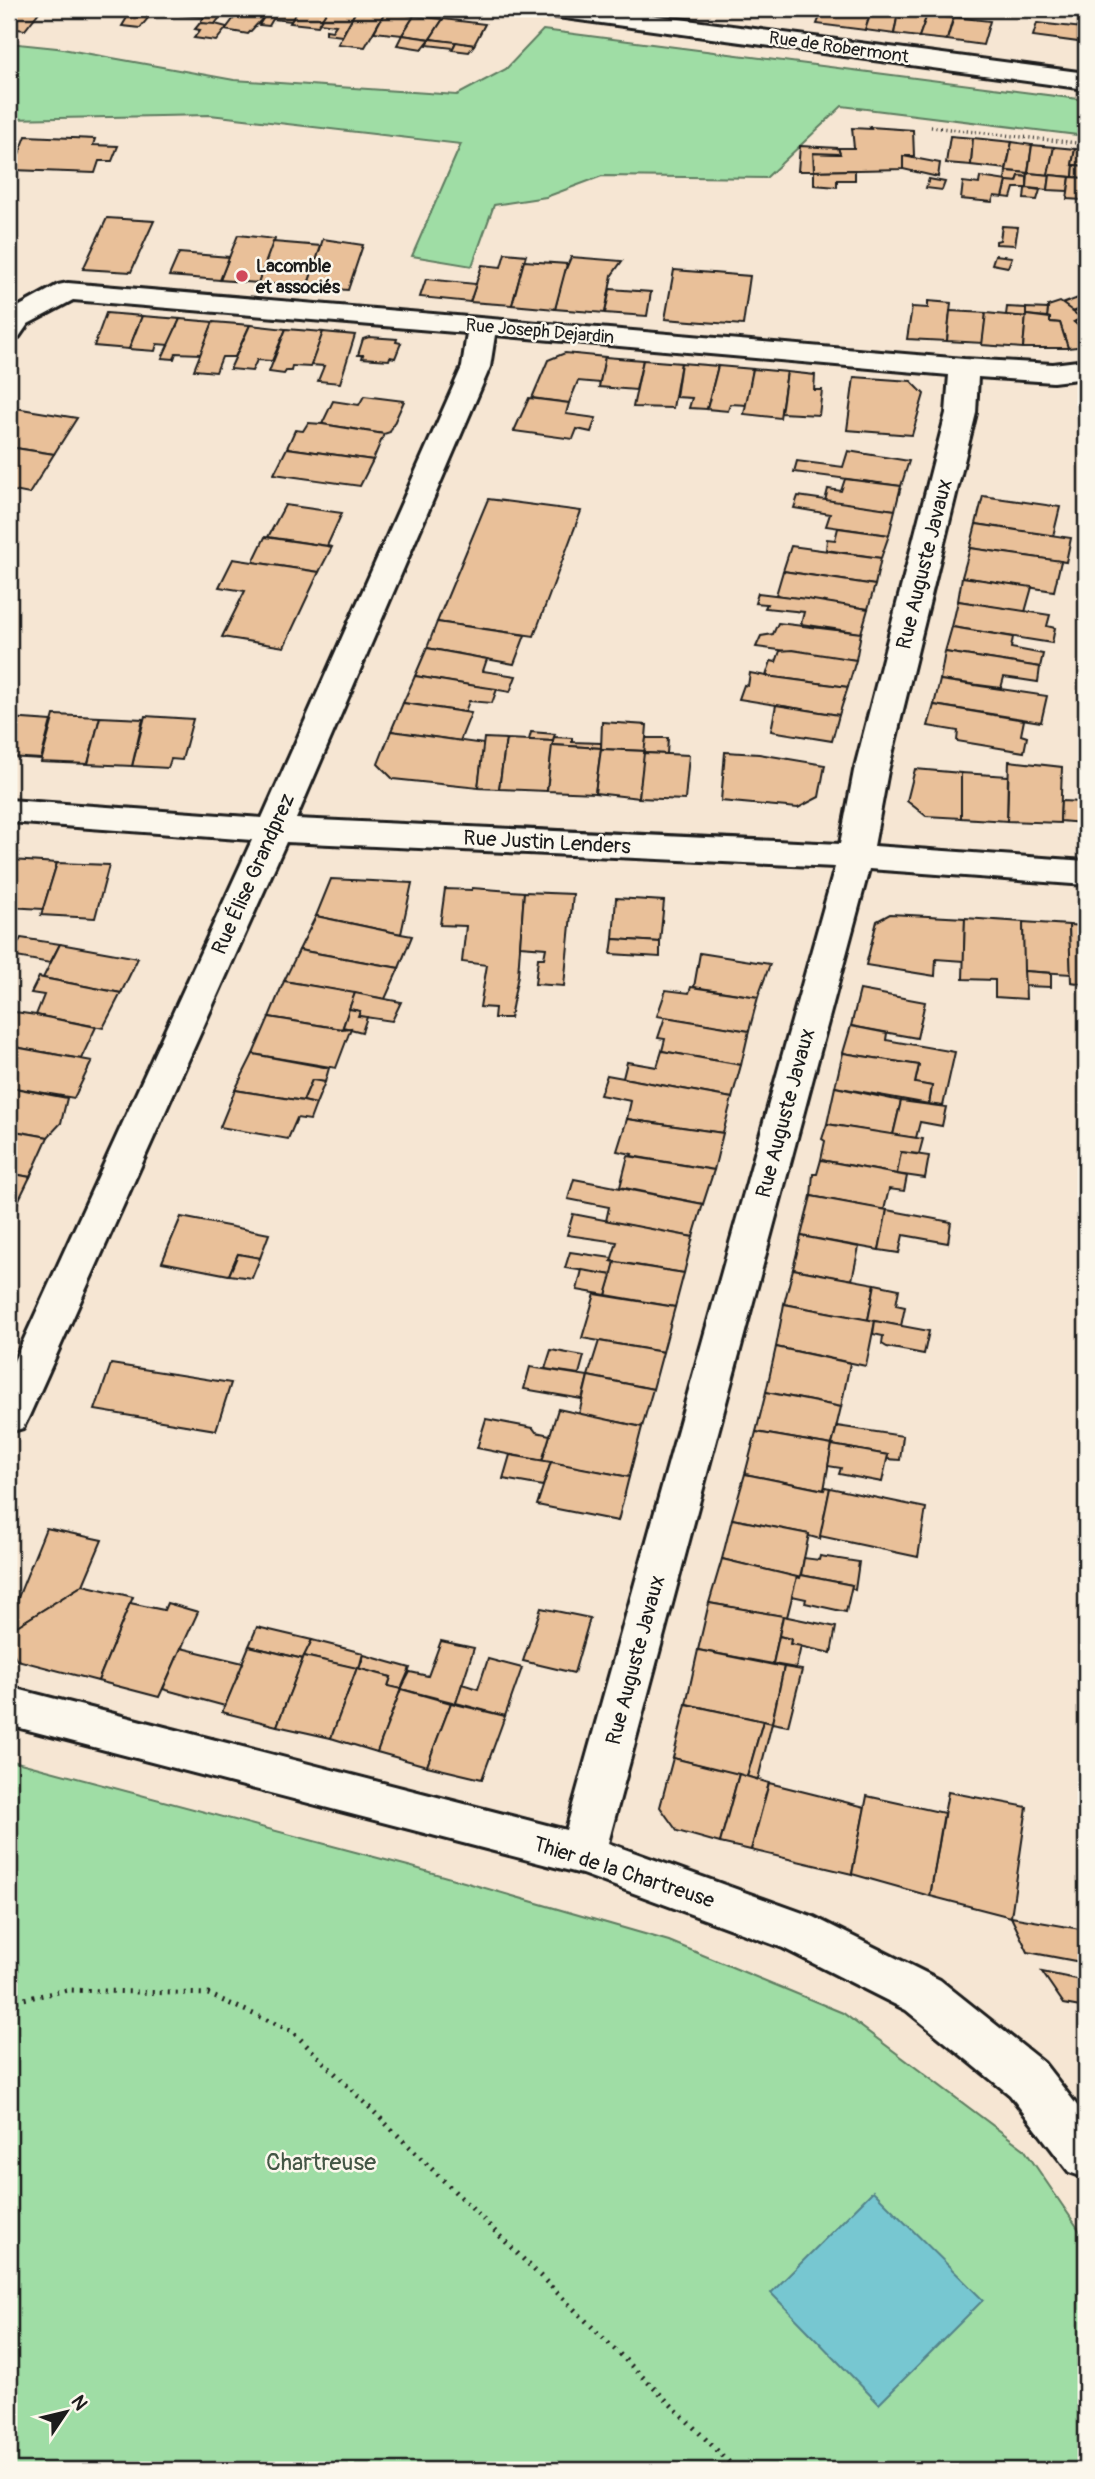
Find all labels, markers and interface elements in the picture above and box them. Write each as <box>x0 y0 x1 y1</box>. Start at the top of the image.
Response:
street label: Rue de Robermont <box>768 26 911 69</box>
place label: Lacomble et associés <box>255 255 341 299</box>
marker: Lacomble et associés <box>234 268 250 284</box>
street label: Rue Joseph Dejardin <box>465 314 615 349</box>
street label: Rue Auguste Javaux <box>890 476 959 652</box>
street label: Rue Élise Grandprez <box>206 789 301 959</box>
street label: Rue Justin Lenders <box>463 825 632 860</box>
street label: Rue Auguste Javaux <box>750 1025 821 1201</box>
street label: Rue Auguste Javaux <box>600 1572 671 1748</box>
street label: Thier de la Chartreuse <box>530 1830 718 1915</box>
park label: Chartreuse <box>266 2148 376 2177</box>
north arrow <box>32 2378 102 2448</box>
text: N <box>66 2391 93 2415</box>

